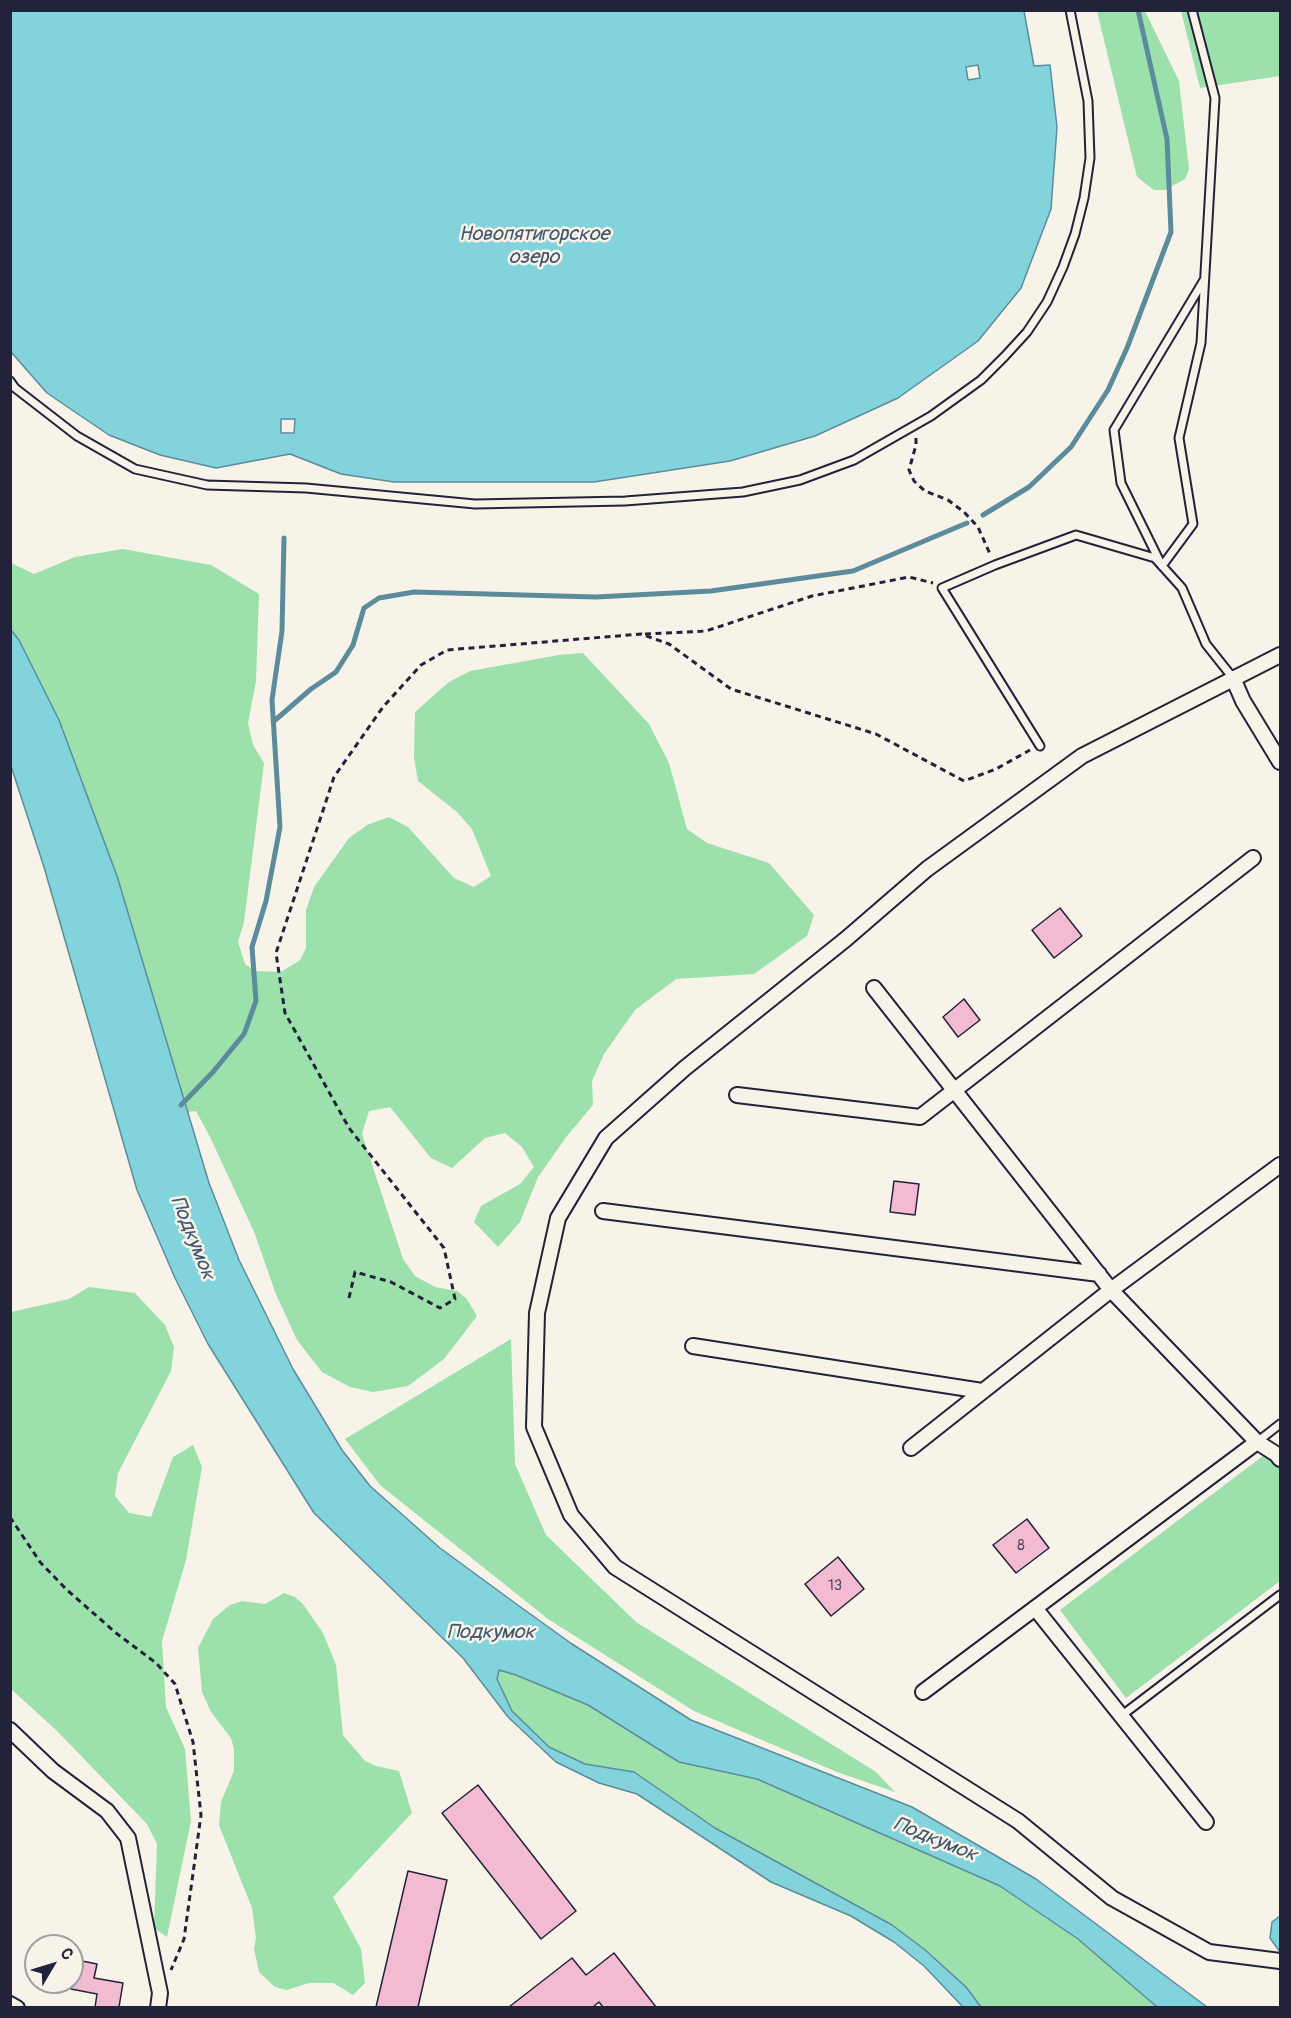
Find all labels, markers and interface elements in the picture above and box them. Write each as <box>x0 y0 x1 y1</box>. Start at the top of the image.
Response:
water label: Новопятигорское озеро <box>459 223 609 270</box>
water label: Подкумок <box>164 1193 220 1283</box>
house number: 8 <box>1017 1537 1025 1555</box>
house number: 13 <box>828 1577 842 1595</box>
water label: Подкумок <box>447 1621 535 1645</box>
water label: Подкумок <box>890 1812 980 1868</box>
north arrow <box>24 1934 84 1994</box>
text: С <box>56 1944 78 1964</box>

